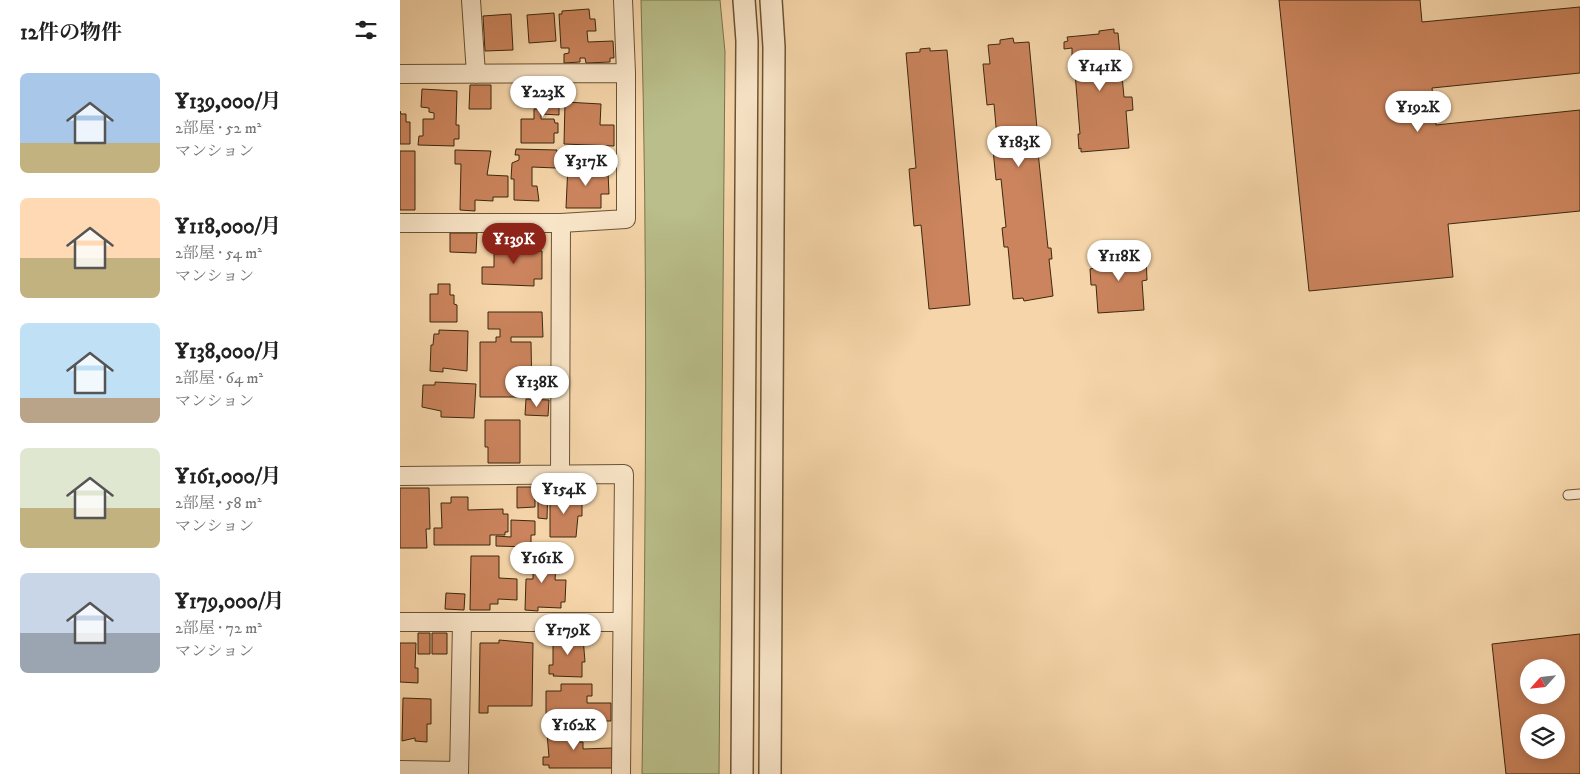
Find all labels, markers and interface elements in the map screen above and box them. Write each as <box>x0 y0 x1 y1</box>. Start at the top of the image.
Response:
icon: filters <box>352 16 380 44</box>
text: 12件の物件 <box>20 20 122 46</box>
pin: ¥141K <box>1065 49 1135 92</box>
text: ¥141K <box>1079 56 1121 76</box>
pin: ¥223K <box>508 76 578 118</box>
text: ¥223K <box>521 82 565 102</box>
text: ¥139,000/月 <box>175 89 281 115</box>
pin: ¥192K <box>1383 90 1453 133</box>
icon: home <box>60 93 120 153</box>
text: ¥192K <box>1396 97 1440 117</box>
text: 2部屋 · 52 m² <box>175 118 262 138</box>
pin: ¥183K <box>984 126 1054 168</box>
text: ¥183K <box>998 132 1040 152</box>
text: マンション <box>175 141 254 161</box>
pin: ¥317K <box>551 144 621 187</box>
text: ¥317K <box>565 151 607 171</box>
text: ¥118,000/月 <box>175 214 281 240</box>
icon: home <box>60 218 120 278</box>
pin: ¥139K <box>479 222 549 265</box>
text: ¥139K <box>493 229 535 249</box>
pin: ¥118K <box>1084 240 1154 282</box>
text: 2部屋 · 54 m² <box>175 243 262 263</box>
text: ¥118K <box>1098 246 1140 266</box>
text: マンション <box>175 266 254 286</box>
text: ¥138,000/月 <box>175 339 281 365</box>
icon: home <box>60 343 120 403</box>
pin: ¥138K <box>502 366 572 408</box>
text: 2部屋 · 64 m² <box>175 368 263 388</box>
text: ¥138K <box>516 372 558 392</box>
text: マンション <box>175 391 254 411</box>
text: ¥161,000/月 <box>175 464 282 490</box>
icon: home <box>60 468 120 528</box>
pin: ¥154K <box>529 472 599 515</box>
text: ¥154K <box>542 479 586 499</box>
text: 2部屋 · 58 m² <box>175 493 262 513</box>
text: マンション <box>175 516 254 536</box>
pin: ¥161K <box>507 542 577 584</box>
text: ¥161K <box>521 548 563 568</box>
text: ¥179,000/月 <box>175 589 285 615</box>
icon: home <box>60 593 120 653</box>
pin: ¥179K <box>533 614 603 656</box>
text: 2部屋 · 72 m² <box>175 618 262 638</box>
text: ¥179K <box>546 620 590 640</box>
text: マンション <box>175 641 254 661</box>
north arrow <box>1520 659 1565 704</box>
map controls <box>1520 659 1565 759</box>
pin: ¥162K <box>539 708 609 751</box>
button: layers <box>1520 714 1565 759</box>
text: ¥162K <box>552 715 596 735</box>

